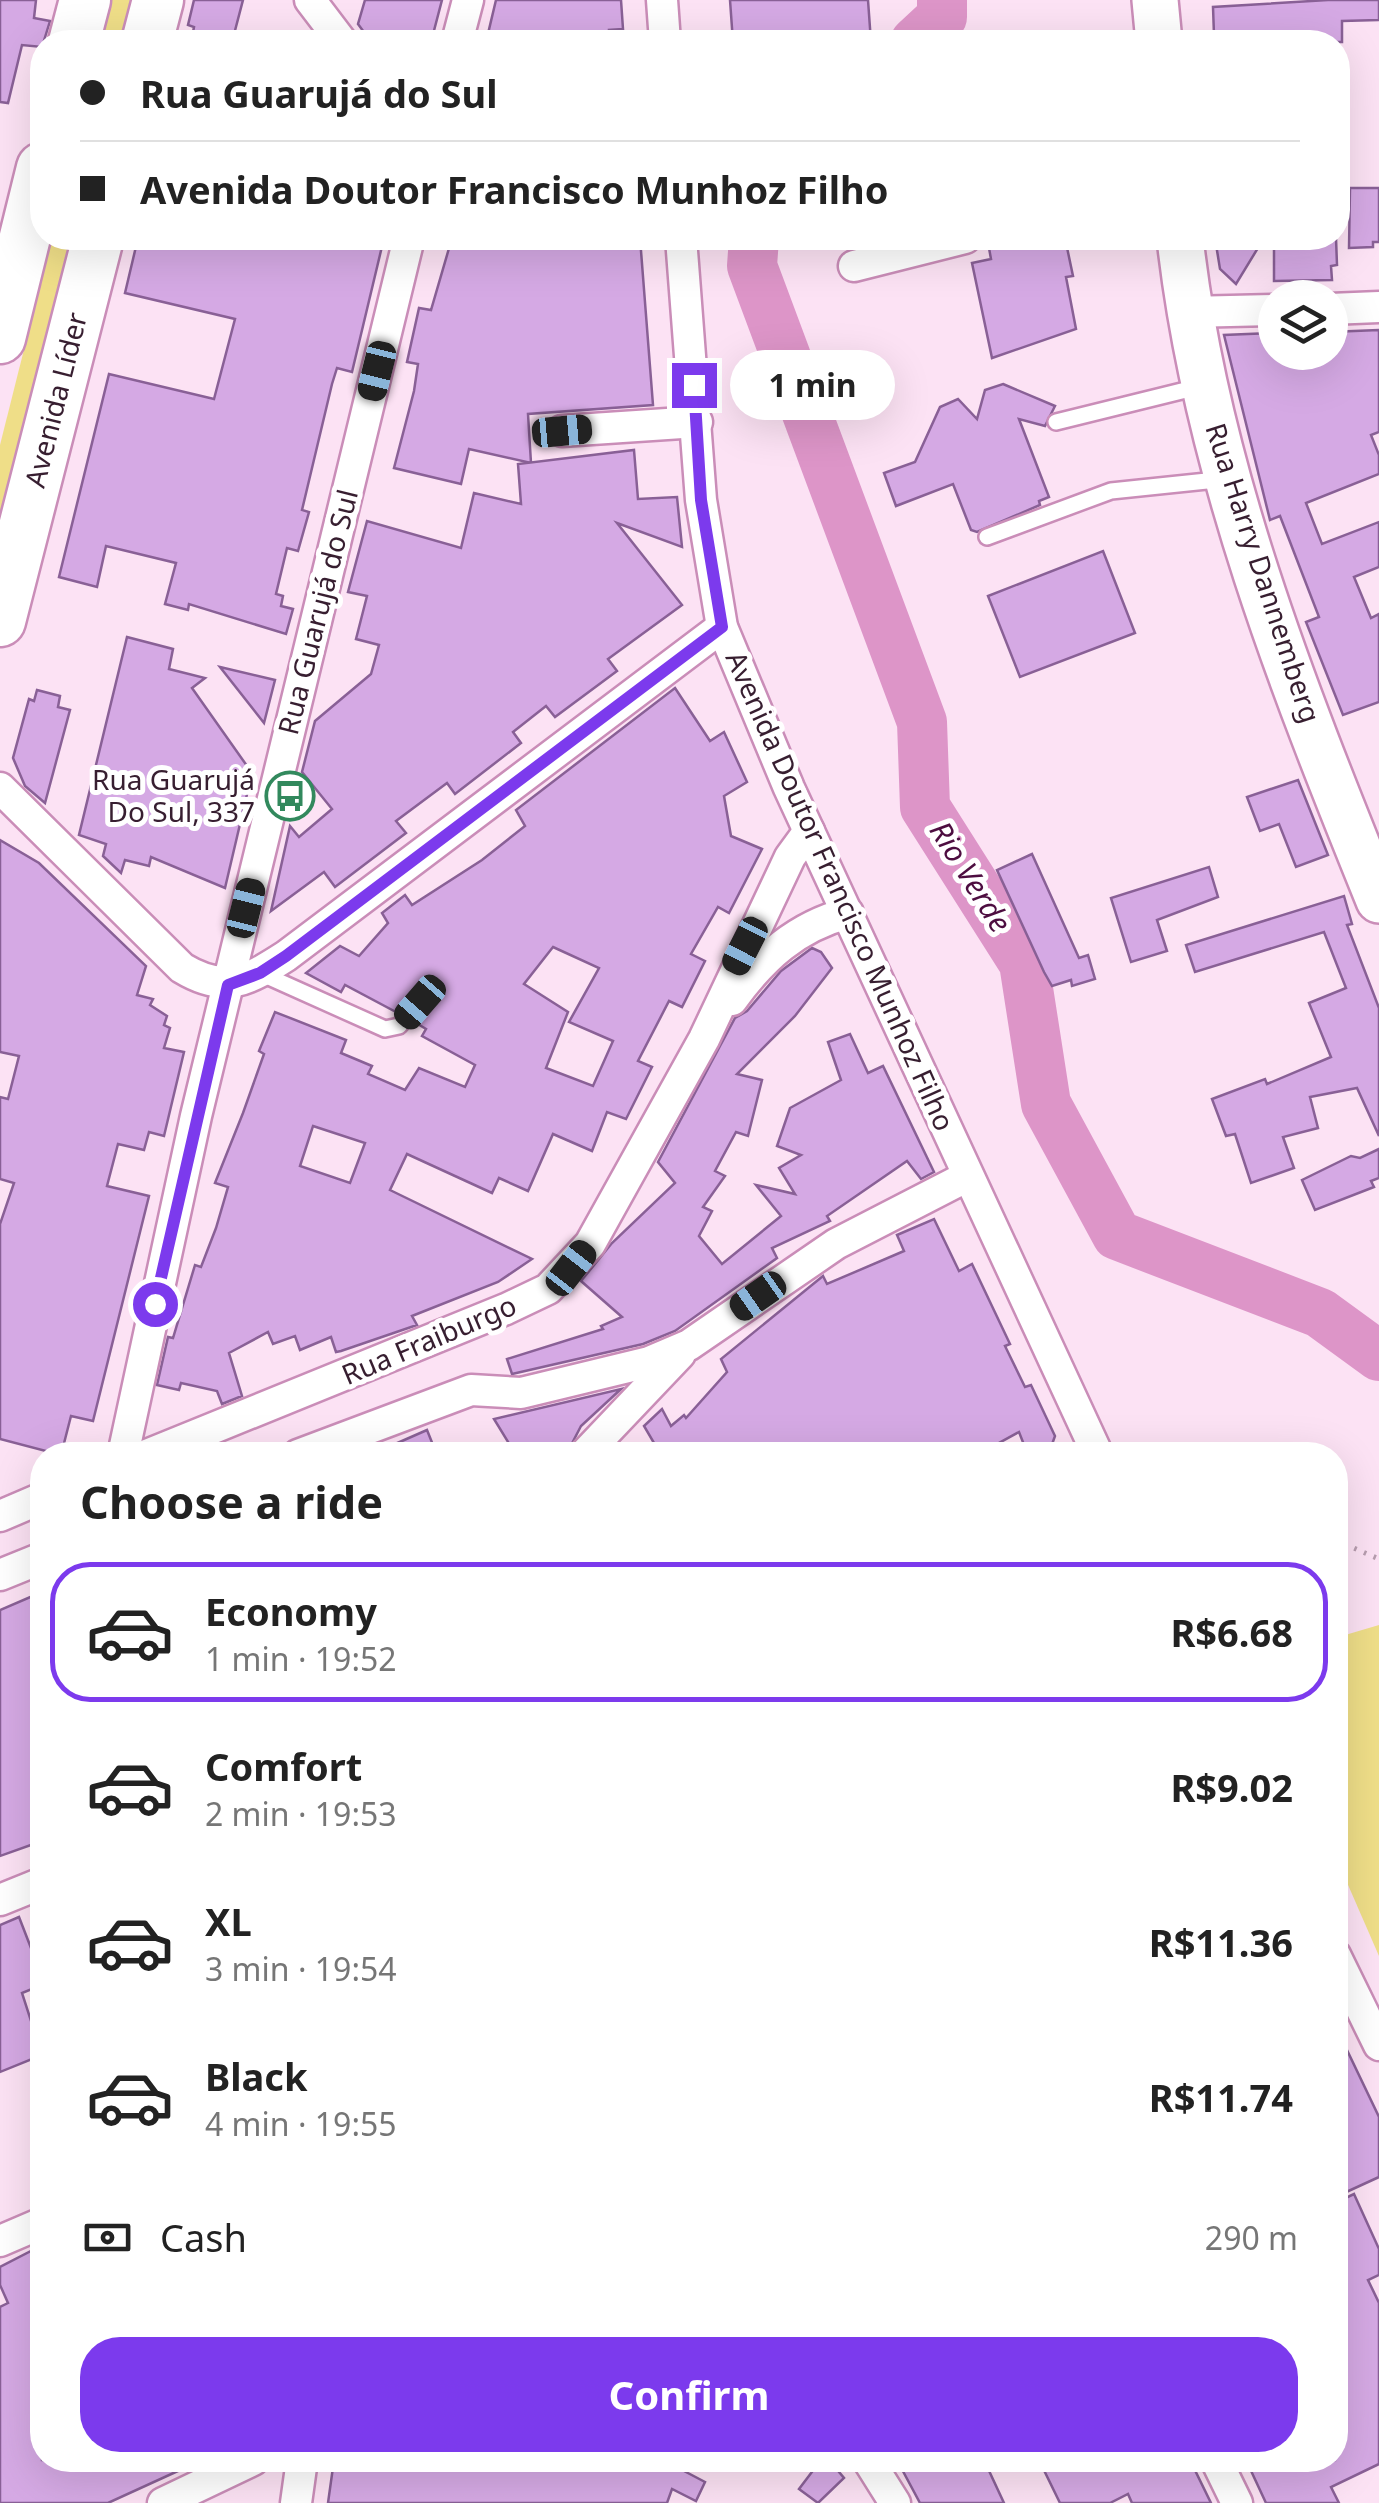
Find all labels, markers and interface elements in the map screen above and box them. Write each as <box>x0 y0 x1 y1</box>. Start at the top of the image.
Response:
text: Rua Guarujá do Sul <box>140 67 498 119</box>
text: Avenida Doutor Francisco Munhoz Filho <box>140 163 889 215</box>
map controls <box>1258 280 1348 370</box>
button: layers <box>1258 280 1348 370</box>
street label: Avenida Líder <box>15 308 95 491</box>
car <box>355 338 399 404</box>
callout: 1 min <box>729 350 894 420</box>
route end <box>672 363 717 408</box>
text: 1 min <box>768 363 857 406</box>
car <box>531 413 593 449</box>
street label: Rua Harry Dannemberg <box>1198 418 1330 727</box>
street label: Rua Guarujá do Sul <box>268 485 366 738</box>
street label: Avenida Doutor Francisco Munhoz Filho <box>718 645 964 1136</box>
place label: Rua Guarujá Do Sul, 337 <box>92 760 255 830</box>
bus stop icon: Rua Guarujá Do Sul, 337 <box>264 770 316 822</box>
water label: Rio Verde <box>921 813 1022 940</box>
car <box>224 875 268 941</box>
car <box>718 912 772 980</box>
car <box>389 970 451 1034</box>
car <box>541 1235 601 1301</box>
car <box>725 1267 791 1325</box>
route start <box>133 1282 178 1327</box>
street label: Rua Fraiburgo <box>336 1285 522 1393</box>
text: Choose a ride <box>80 1471 383 1532</box>
text: Economy <box>205 1585 377 1637</box>
icon: car <box>85 1587 175 1677</box>
text: R$6.68 <box>1170 1606 1293 1658</box>
text: 1 min · 19:52 <box>205 1637 397 1680</box>
text: Comfort <box>205 1740 362 1792</box>
icon: car <box>85 1742 175 1832</box>
text: R$9.02 <box>1170 1761 1293 1813</box>
text: 2 min · 19:53 <box>205 1792 397 1835</box>
text: XL <box>205 1895 252 1947</box>
icon: car <box>85 1897 175 1987</box>
text: R$11.36 <box>1149 1916 1293 1968</box>
text: 3 min · 19:54 <box>205 1947 397 1990</box>
text: Black <box>205 2050 308 2102</box>
icon: car <box>85 2052 175 2142</box>
text: R$11.74 <box>1149 2071 1293 2123</box>
text: 4 min · 19:55 <box>205 2102 397 2145</box>
icon: cash <box>80 2210 135 2265</box>
text: Cash <box>160 2211 247 2263</box>
text: 290 m <box>1205 2216 1298 2259</box>
button: Confirm <box>80 2337 1298 2452</box>

